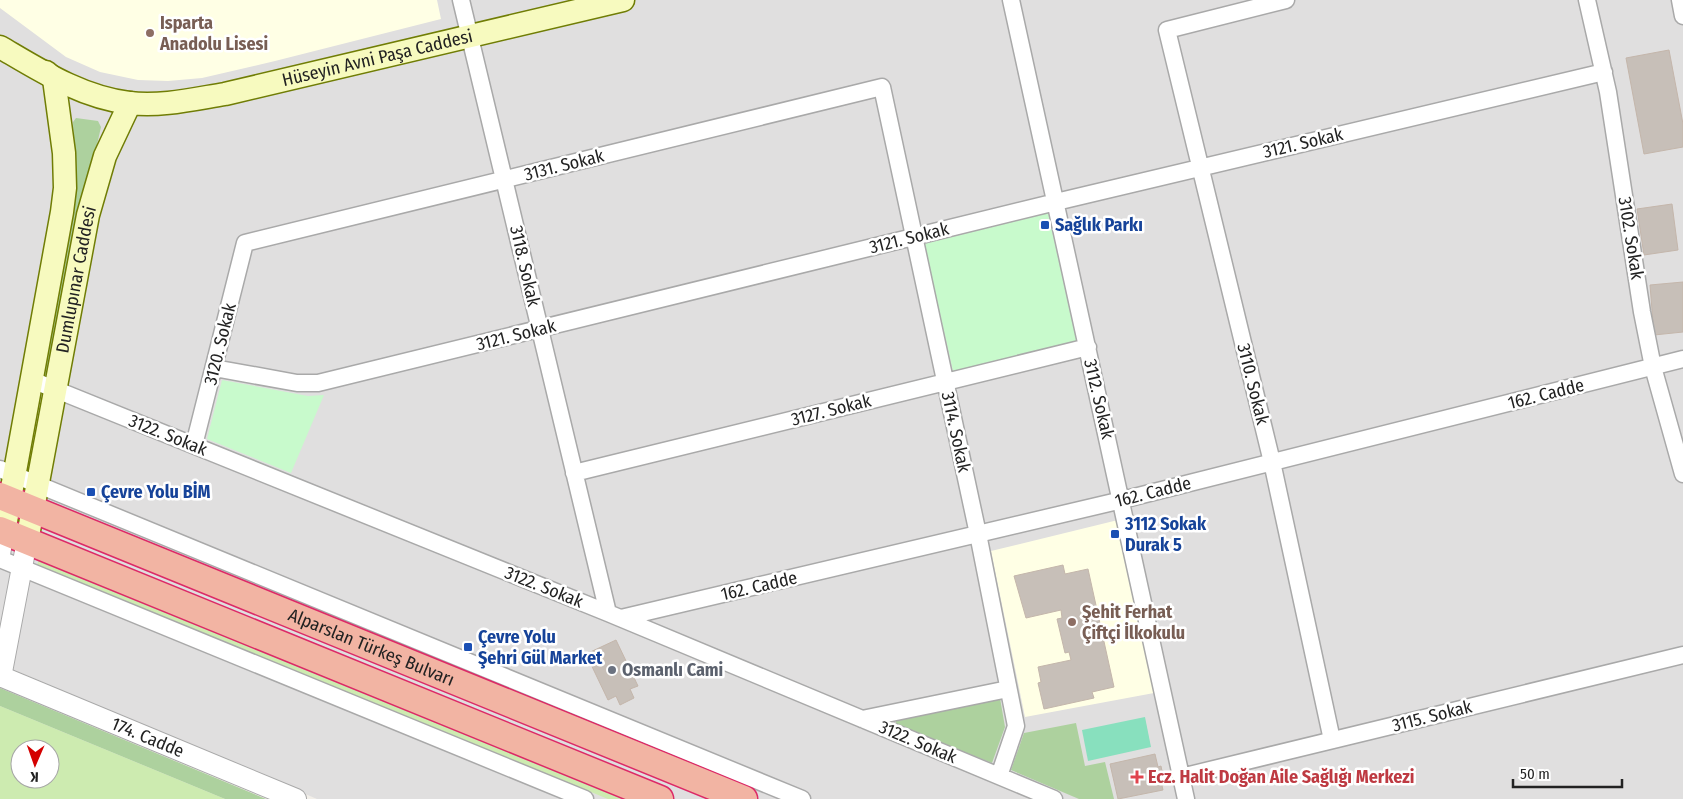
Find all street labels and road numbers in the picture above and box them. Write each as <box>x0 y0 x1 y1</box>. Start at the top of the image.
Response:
street label: Hüseyin Avni Paşa Caddesi <box>280 25 475 91</box>
street label: 3121. Sokak <box>1261 123 1346 163</box>
street label: 3131. Sokak <box>522 144 607 185</box>
street label: 3102. Sokak <box>1614 195 1648 282</box>
street label: Dumlupınar Caddesi <box>51 203 101 355</box>
street label: 3121. Sokak <box>867 217 952 258</box>
street label: 3118. Sokak <box>505 223 545 309</box>
street label: 3120. Sokak <box>199 300 241 387</box>
street label: 3121. Sokak <box>474 314 559 355</box>
street label: 3110. Sokak <box>1232 341 1274 427</box>
street label: 3112. Sokak <box>1079 357 1119 442</box>
street label: 162. Cadde <box>1506 374 1586 414</box>
street label: 3127. Sokak <box>789 389 874 431</box>
street label: 3114. Sokak <box>937 390 975 475</box>
street label: 3122. Sokak <box>126 409 211 461</box>
street label: 162. Cadde <box>1113 472 1193 512</box>
street label: 3122. Sokak <box>502 561 587 613</box>
street label: 162. Cadde <box>719 567 799 605</box>
street label: Alparslan Türkeş Bulvarı <box>285 604 458 691</box>
street label: 3115. Sokak <box>1390 695 1475 737</box>
street label: 174. Cadde <box>108 713 187 762</box>
street label: 3122. Sokak <box>876 716 961 768</box>

